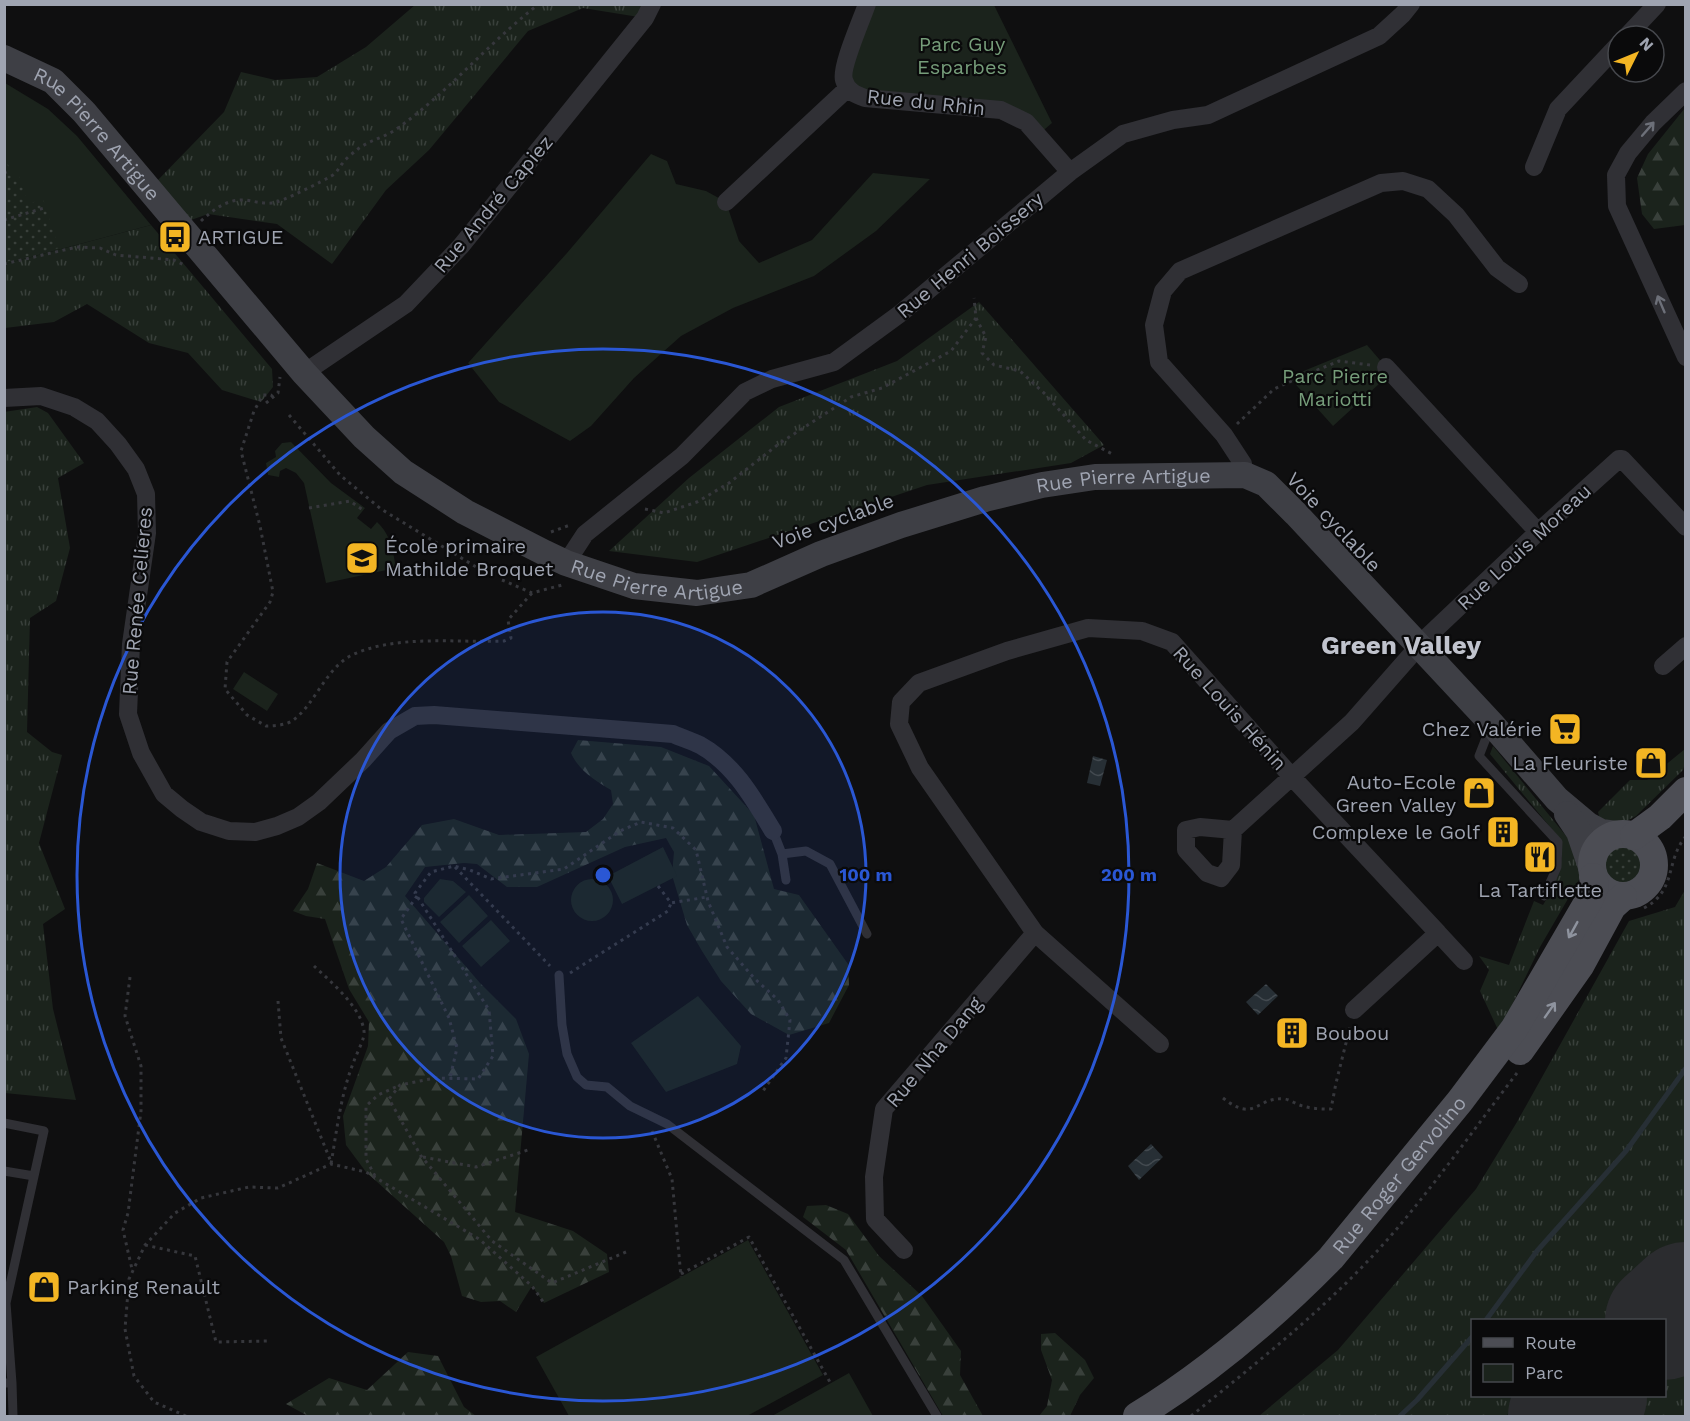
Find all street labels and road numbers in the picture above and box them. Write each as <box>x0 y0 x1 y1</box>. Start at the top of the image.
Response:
street label: Rue Pierre Artigue <box>30 62 165 205</box>
street label: Rue du Rhin <box>866 84 986 120</box>
street label: Rue André Capiez <box>428 130 558 278</box>
street label: Rue Henri Boissery <box>892 186 1049 323</box>
street label: Rue Pierre Artigue <box>1034 463 1211 498</box>
street label: Voie cyclable <box>1282 467 1386 577</box>
street label: Rue Louis Moreau <box>1452 479 1596 615</box>
street label: Voie cyclable <box>769 488 897 554</box>
street label: Rue Renée Celieres <box>117 506 157 696</box>
street label: Rue Pierre Artigue <box>568 554 744 605</box>
street label: Rue Louis Hénin <box>1168 641 1292 775</box>
street label: Rue Nha Dang <box>881 991 988 1112</box>
street label: Rue Roger Gervolino <box>1327 1091 1471 1259</box>

